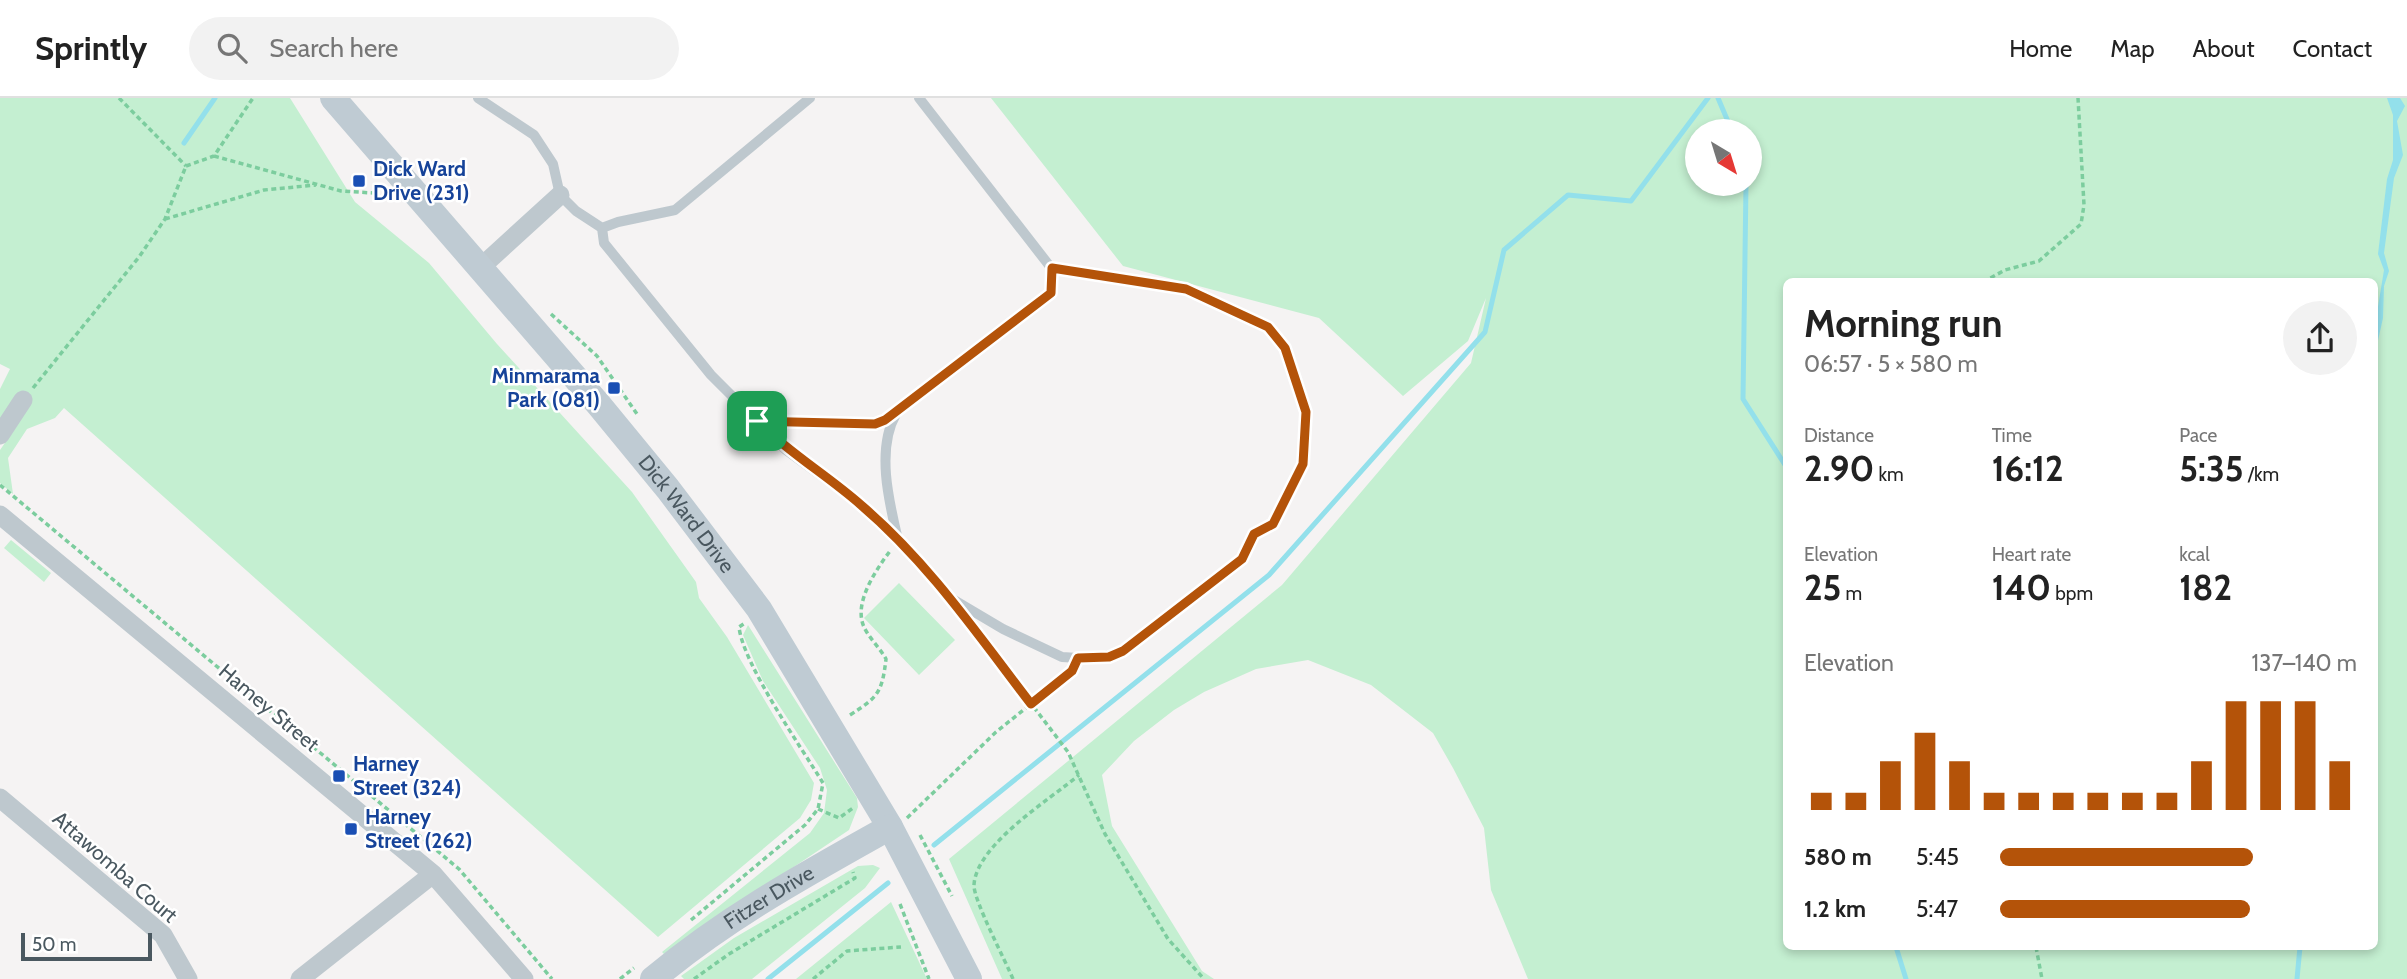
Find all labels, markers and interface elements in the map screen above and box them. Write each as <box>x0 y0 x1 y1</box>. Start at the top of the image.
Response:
search box <box>189 17 679 80</box>
text: Sprintly <box>35 28 147 68</box>
icon: search <box>213 29 251 67</box>
text: Search here <box>269 32 398 64</box>
text: Home <box>2009 34 2072 63</box>
text: Map <box>2110 34 2155 63</box>
text: About <box>2193 34 2255 63</box>
text: Contact <box>2293 34 2372 63</box>
north arrow <box>1685 119 1762 196</box>
map controls <box>1685 119 1762 196</box>
place label: Dick Ward Drive (231) <box>373 156 469 205</box>
marker: Dick Ward Drive (231) <box>351 173 367 189</box>
text: Morning run <box>1804 300 2003 347</box>
button: share <box>2283 301 2357 375</box>
text: 06:57 · 5 × 580 m <box>1804 350 1978 378</box>
place label: Minmarama Park (081) <box>491 363 601 412</box>
marker: Minmarama Park (081) <box>606 380 622 396</box>
pin <box>727 391 787 451</box>
icon: arrive <box>738 402 776 440</box>
text: Distance <box>1804 424 1874 447</box>
text: Time <box>1992 424 2032 447</box>
text: Pace <box>2179 424 2217 447</box>
text: 2.90 <box>1804 447 1874 490</box>
text: 16:12 <box>1992 447 2063 490</box>
text: 5:35 <box>2179 447 2244 490</box>
street label: Dick Ward Drive <box>633 450 740 578</box>
text: km <box>1874 463 1904 486</box>
text: /km <box>2244 463 2279 486</box>
text: Elevation <box>1804 543 1878 566</box>
text: Heart rate <box>1992 543 2071 566</box>
text: kcal <box>2179 543 2210 566</box>
text: 25 <box>1804 566 1841 609</box>
text: 140 <box>1992 566 2051 609</box>
text: 182 <box>2179 566 2232 609</box>
text: m <box>1841 582 1862 605</box>
text: bpm <box>2051 582 2093 605</box>
text: Elevation <box>1804 649 1894 677</box>
text: 137–140 m <box>2252 649 2357 677</box>
street label: Hamey Street <box>214 658 324 757</box>
place label: Harney Street (324) <box>353 751 461 800</box>
marker: Harney Street (324) <box>331 768 347 784</box>
place label: Harney Street (262) <box>365 804 472 853</box>
street label: Attawomba Court <box>48 806 183 927</box>
marker: Harney Street (262) <box>343 821 359 837</box>
text: 580 m <box>1804 843 1872 871</box>
text: 5:45 <box>1916 843 1959 871</box>
street label: Fitzer Drive <box>719 860 818 934</box>
text: 1.2 km <box>1804 895 1866 923</box>
text: 5:47 <box>1916 895 1958 923</box>
scale bar <box>21 930 152 962</box>
text: 50 m <box>32 933 76 956</box>

